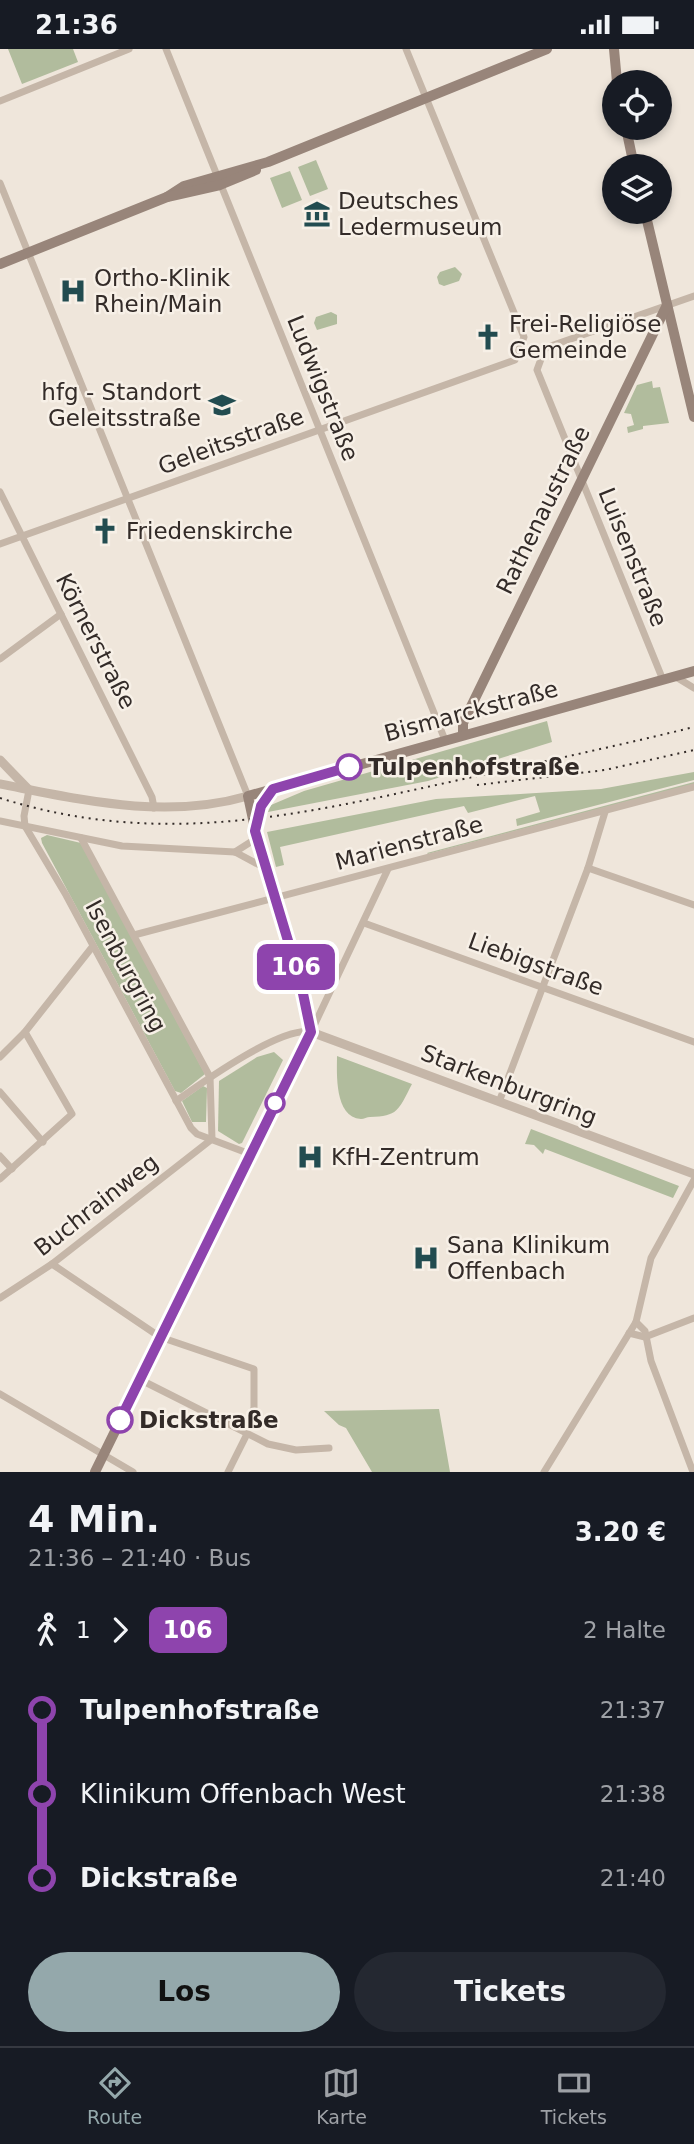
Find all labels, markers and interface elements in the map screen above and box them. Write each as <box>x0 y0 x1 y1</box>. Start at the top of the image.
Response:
text: 21:36 <box>35 10 118 40</box>
map controls <box>602 70 672 224</box>
button: locate <box>602 70 672 140</box>
button: layers <box>602 154 672 224</box>
place label: Deutsches Ledermuseum <box>338 188 502 240</box>
museum icon: Deutsches Ledermuseum <box>302 199 332 229</box>
place label: Ortho-Klinik Rhein/Main <box>94 265 231 317</box>
hospital icon: Ortho-Klinik Rhein/Main <box>58 276 88 306</box>
street label: Ludwigstraße <box>282 311 364 465</box>
place label: Frei-Religiöse Gemeinde <box>509 311 661 363</box>
church icon: Frei-Religiöse Gemeinde <box>473 322 503 352</box>
place label: hfg - Standort Geleitsstraße <box>41 379 201 431</box>
school or university icon: hfg - Standort Geleitsstraße <box>207 390 237 420</box>
street label: Geleitsstraße <box>155 403 307 479</box>
street label: Rathenaustraße <box>491 422 595 598</box>
street label: Luisenstraße <box>593 484 673 630</box>
church icon: Friedenskirche <box>90 516 120 546</box>
place label: Friedenskirche <box>126 518 293 544</box>
street label: Körnerstraße <box>51 569 141 713</box>
street label: Bismarckstraße <box>381 675 561 747</box>
marker: Tulpenhofstraße <box>336 754 362 780</box>
place label: Tulpenhofstraße <box>368 754 580 780</box>
street label: Marienstraße <box>332 811 486 875</box>
street label: Isenburgring <box>80 896 172 1036</box>
street label: Liebigstraße <box>465 927 607 1001</box>
line badge: 106 <box>256 944 336 990</box>
text: 106 <box>271 953 321 981</box>
street label: Starkenburgring <box>417 1039 601 1131</box>
unlabelled marker <box>265 1093 285 1113</box>
hospital icon: KfH-Zentrum <box>295 1142 325 1172</box>
place label: KfH-Zentrum <box>331 1144 480 1170</box>
street label: Buchrainweg <box>29 1149 163 1261</box>
place label: Sana Klinikum Offenbach <box>447 1232 610 1284</box>
hospital icon: Sana Klinikum Offenbach <box>411 1243 441 1273</box>
marker: Dickstraße <box>107 1407 133 1433</box>
place label: Dickstraße <box>139 1407 279 1433</box>
text: 4 Min. <box>28 1497 160 1541</box>
text: 3.20 € <box>575 1517 666 1547</box>
text: 21:36 – 21:40 · Bus <box>28 1545 251 1571</box>
icon: walk <box>28 1611 66 1649</box>
icon: forward <box>101 1611 139 1649</box>
text: 106 <box>163 1616 213 1644</box>
text: 1 <box>76 1617 91 1643</box>
text: 2 Halte <box>583 1617 666 1643</box>
text: Tulpenhofstraße <box>80 1695 319 1725</box>
text: 21:37 <box>600 1697 666 1723</box>
text: Klinikum Offenbach West <box>80 1779 406 1809</box>
text: 21:38 <box>600 1781 666 1807</box>
text: Dickstraße <box>80 1863 238 1893</box>
text: 21:40 <box>600 1865 666 1891</box>
button: Los <box>28 1952 340 2032</box>
button: Tickets <box>354 1952 666 2032</box>
tab: Route <box>87 2064 142 2128</box>
tab: Karte <box>316 2064 367 2128</box>
tab: Tickets <box>541 2064 607 2128</box>

